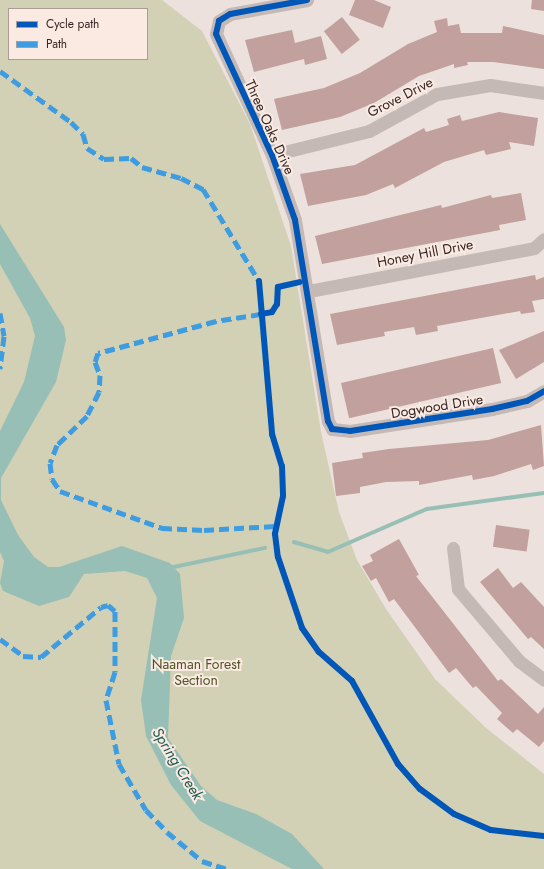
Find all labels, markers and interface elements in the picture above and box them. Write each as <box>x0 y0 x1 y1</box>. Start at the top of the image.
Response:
legend <box>8 8 148 60</box>
text: Cycle path <box>46 15 99 33</box>
text: Path <box>46 35 67 53</box>
street label: Grove Drive <box>364 73 436 121</box>
street label: Three Oaks Drive <box>242 77 298 177</box>
street label: Honey Hill Drive <box>375 235 475 271</box>
street label: Dogwood Drive <box>390 390 484 422</box>
park label: Naaman Forest Section <box>152 656 240 688</box>
water label: Spring Creek <box>148 725 206 803</box>

